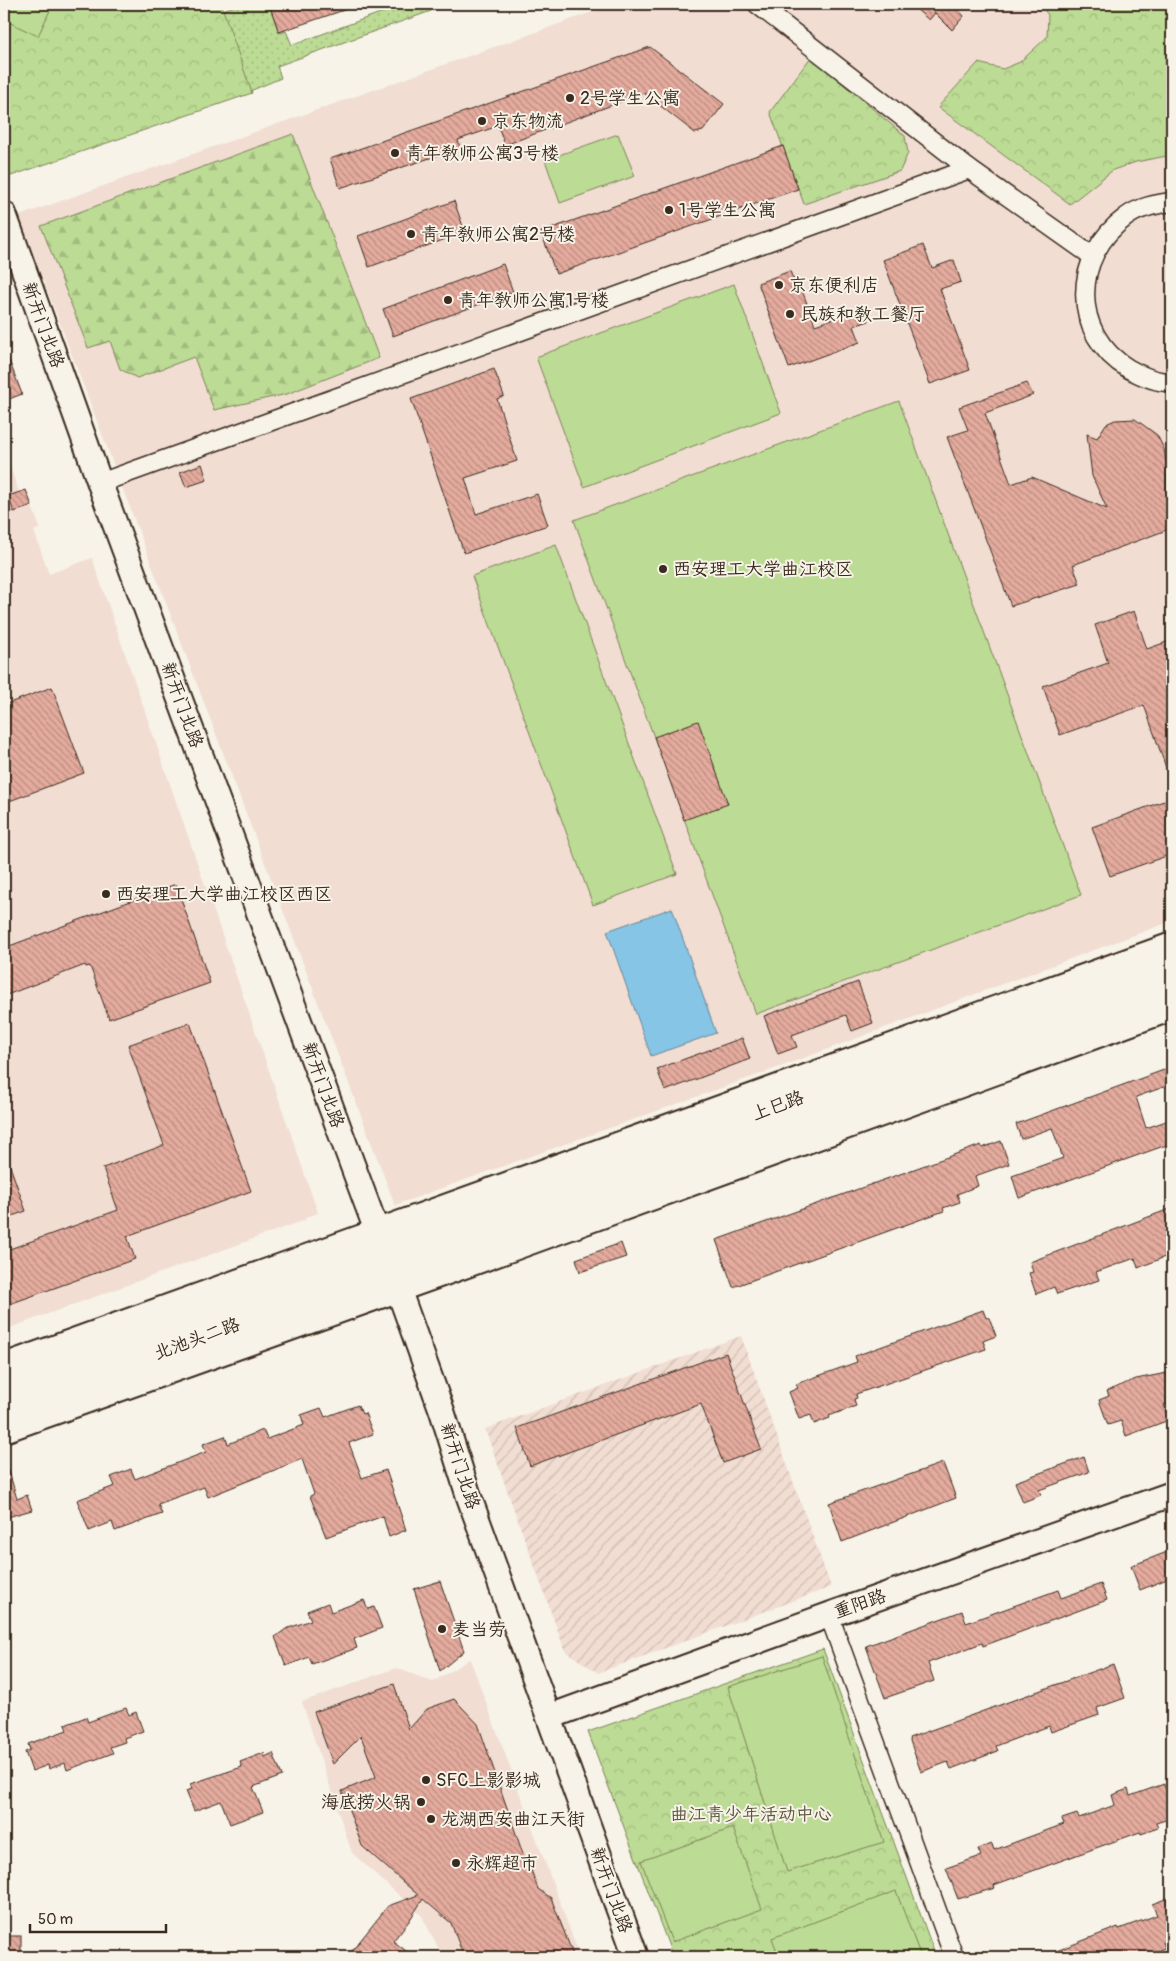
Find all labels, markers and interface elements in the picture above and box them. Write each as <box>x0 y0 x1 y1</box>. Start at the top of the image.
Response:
place label: 2号学生公寓 <box>580 87 680 110</box>
marker: 2号学生公寓 <box>564 92 576 104</box>
place label: 京东物流 <box>492 110 564 133</box>
marker: 京东物流 <box>476 115 488 127</box>
place label: 青年教师公寓3号楼 <box>405 142 559 165</box>
marker: 青年教师公寓3号楼 <box>389 147 401 159</box>
place label: 1号学生公寓 <box>679 199 776 222</box>
marker: 1号学生公寓 <box>663 204 675 216</box>
place label: 青年教师公寓2号楼 <box>421 223 575 246</box>
marker: 青年教师公寓2号楼 <box>405 228 417 240</box>
place label: 京东便利店 <box>789 274 879 297</box>
street label: 新开门北路 <box>17 279 69 371</box>
marker: 京东便利店 <box>773 279 785 291</box>
place label: 青年教师公寓1号楼 <box>458 289 609 312</box>
marker: 青年教师公寓1号楼 <box>442 294 454 306</box>
place label: 民族和教工餐厅 <box>800 303 926 326</box>
marker: 民族和教工餐厅 <box>784 308 796 320</box>
place label: 西安理工大学曲江校区 <box>673 558 853 581</box>
marker: 西安理工大学曲江校区 <box>657 563 669 575</box>
street label: 新开门北路 <box>156 659 208 751</box>
place label: 西安理工大学曲江校区西区 <box>116 883 332 906</box>
marker: 西安理工大学曲江校区西区 <box>100 888 112 900</box>
street label: 新开门北路 <box>297 1039 349 1131</box>
street label: 上巳路 <box>749 1086 807 1126</box>
street label: 北池头二路 <box>151 1313 243 1365</box>
street label: 新开门北路 <box>435 1420 485 1512</box>
street label: 重阳路 <box>831 1584 889 1624</box>
place label: 麦当劳 <box>452 1618 506 1641</box>
marker: 麦当劳 <box>436 1623 448 1635</box>
place label: SFC上影影城 <box>436 1769 540 1792</box>
marker: SFC上影影城 <box>420 1774 432 1786</box>
place label: 海底捞火锅 <box>321 1791 411 1814</box>
marker: 海底捞火锅 <box>415 1796 427 1808</box>
park label: 曲江青少年活动中心 <box>670 1803 832 1826</box>
place label: 龙湖西安曲江天街 <box>441 1808 585 1831</box>
marker: 龙湖西安曲江天街 <box>425 1813 437 1825</box>
street label: 新开门北路 <box>585 1844 637 1936</box>
place label: 永辉超市 <box>466 1852 538 1875</box>
marker: 永辉超市 <box>450 1857 462 1869</box>
scale bar <box>30 1901 166 1933</box>
text: 50 m <box>38 1910 73 1929</box>

